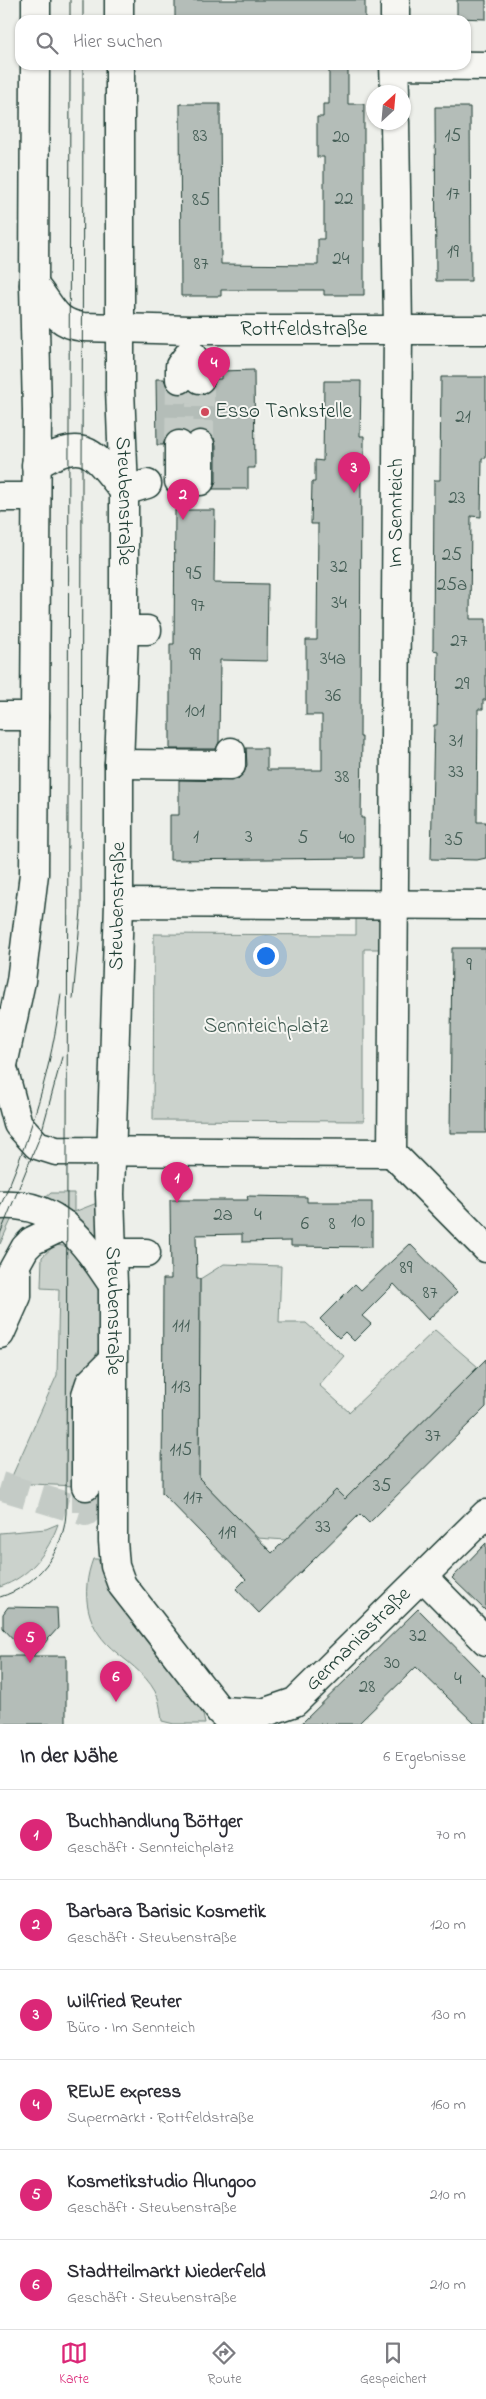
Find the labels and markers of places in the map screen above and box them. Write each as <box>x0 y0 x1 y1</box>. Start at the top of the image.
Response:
pin: 4 <box>198 347 230 388</box>
place label: Esso Tankstelle <box>215 397 352 427</box>
marker: Esso Tankstelle <box>199 406 211 418</box>
pin: 3 <box>338 452 370 493</box>
pin: 2 <box>167 479 199 520</box>
pin: 1 <box>161 1162 193 1203</box>
pin: 5 <box>14 1622 46 1663</box>
pin: 6 <box>100 1661 132 1702</box>

